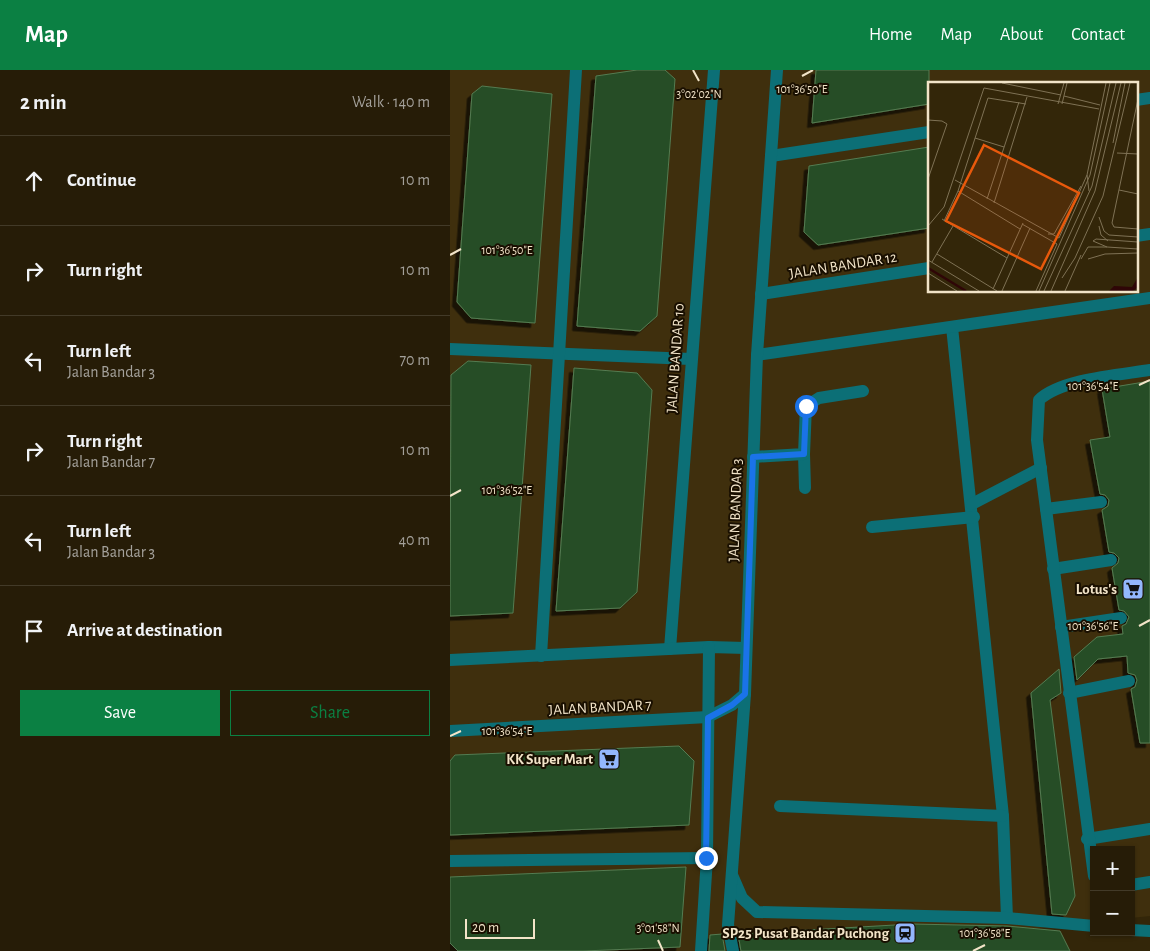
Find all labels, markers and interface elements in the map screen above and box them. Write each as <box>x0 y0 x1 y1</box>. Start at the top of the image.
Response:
text: Map <box>25 23 68 47</box>
text: Home <box>869 26 912 44</box>
text: Map <box>940 26 972 44</box>
text: About <box>1000 26 1043 44</box>
text: Contact <box>1071 26 1125 44</box>
inset map <box>928 82 1138 292</box>
text: 101°36'50"E <box>776 83 828 95</box>
text: 3°02'02"N <box>676 88 722 100</box>
text: 2 min <box>20 92 67 113</box>
text: Walk · 140 m <box>352 94 430 110</box>
icon: ahead <box>20 167 48 195</box>
text: Continue <box>67 171 136 190</box>
text: 10 m <box>401 172 430 188</box>
text: 101°36'50"E <box>481 244 533 256</box>
street label: JALAN BANDAR 12 <box>788 250 898 281</box>
icon: right <box>20 257 48 285</box>
text: Turn right <box>67 261 142 280</box>
text: 10 m <box>401 262 430 278</box>
street label: JALAN BANDAR 10 <box>664 303 687 413</box>
text: Turn left <box>67 342 131 361</box>
icon: left <box>20 347 48 375</box>
text: 70 m <box>399 352 430 368</box>
text: Jalan Bandar 3 <box>67 364 155 380</box>
text: 101°36'54"E <box>1068 380 1119 392</box>
route start <box>795 395 818 418</box>
text: Turn right <box>67 432 142 451</box>
icon: right <box>20 437 48 465</box>
text: 10 m <box>401 442 430 458</box>
text: Jalan Bandar 7 <box>67 454 155 470</box>
street label: JALAN BANDAR 3 <box>726 458 745 562</box>
text: 101°36'52"E <box>482 484 532 496</box>
text: Turn left <box>67 522 131 541</box>
icon: left <box>20 527 48 555</box>
text: 40 m <box>398 532 430 548</box>
text: Jalan Bandar 3 <box>67 544 155 560</box>
supermarket icon: Lotus's <box>1121 577 1145 601</box>
place label: Lotus's <box>1076 582 1117 597</box>
icon: arrive <box>20 617 48 645</box>
text: 101°36'56"E <box>1068 620 1118 632</box>
text: Arrive at destination <box>67 621 223 640</box>
button: Save <box>20 690 220 736</box>
button: Share <box>230 690 430 736</box>
street label: JALAN BANDAR 7 <box>548 697 652 718</box>
text: 101°36'54"E <box>482 725 533 737</box>
supermarket icon: KK Super Mart <box>597 747 621 771</box>
place label: KK Super Mart <box>506 752 593 767</box>
map controls <box>1090 846 1135 936</box>
button: + <box>1090 846 1135 891</box>
route end <box>695 847 718 870</box>
button: − <box>1090 891 1135 936</box>
scale bar <box>465 916 535 939</box>
text: 20 m <box>472 921 499 935</box>
station icon: SP25 Pusat Bandar Puchong <box>893 921 917 945</box>
text: 3°01'58"N <box>636 922 680 934</box>
place label: SP25 Pusat Bandar Puchong <box>722 926 889 941</box>
text: 101°36'58"E <box>960 927 1010 939</box>

